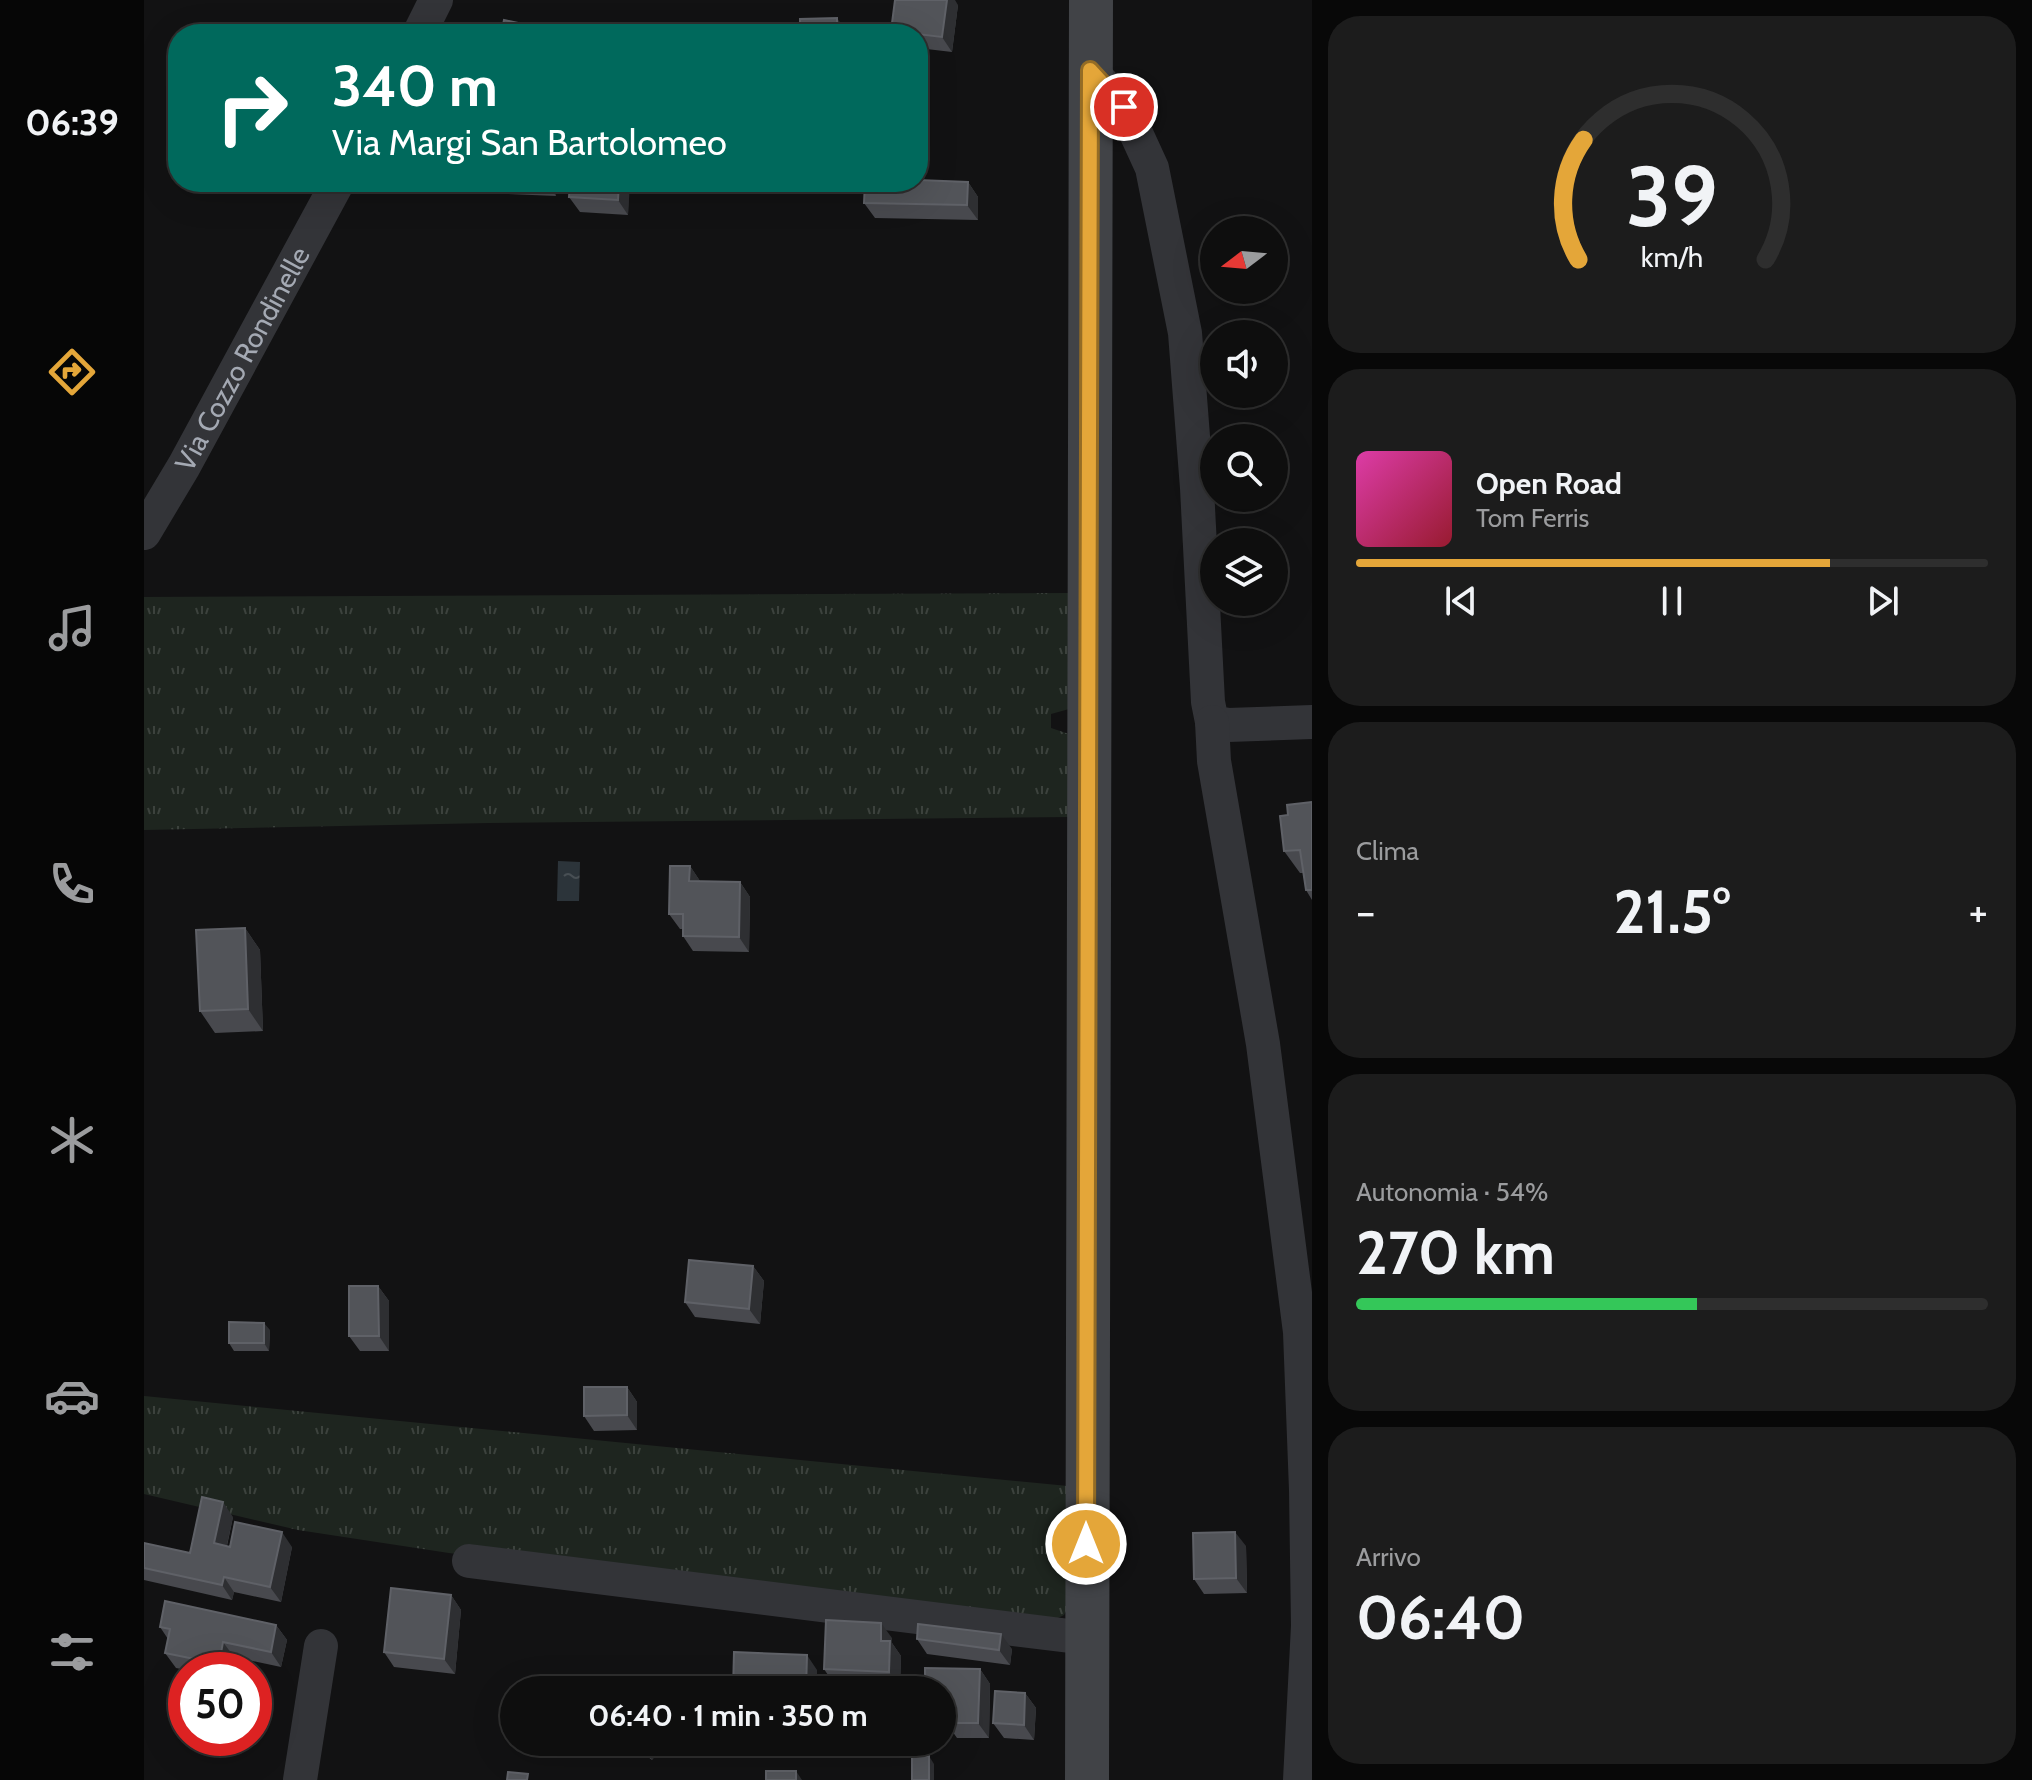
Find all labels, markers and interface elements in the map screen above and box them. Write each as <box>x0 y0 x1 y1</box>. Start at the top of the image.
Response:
text: 340 m <box>332 52 498 120</box>
icon: right <box>200 56 304 160</box>
pin <box>1090 73 1158 141</box>
icon: arrive <box>1102 85 1146 129</box>
text: 06:39 <box>25 100 119 144</box>
text: Via Margi San Bartolomeo <box>332 120 727 164</box>
text: 39 <box>1626 146 1718 247</box>
north arrow <box>1200 216 1288 304</box>
map controls <box>1200 216 1288 616</box>
text: km/h <box>1641 240 1703 275</box>
street label: Via Cozzo Rondinelle <box>168 241 317 477</box>
button: sound <box>1200 320 1288 408</box>
icon: directions <box>44 344 100 400</box>
button: search <box>1200 424 1288 512</box>
text: Open Road <box>1476 465 1622 502</box>
text: Tom Ferris <box>1476 502 1589 534</box>
button: layers <box>1200 528 1288 616</box>
icon: previous <box>1439 579 1483 623</box>
icon: pause <box>1650 579 1694 623</box>
icon: next <box>1861 579 1905 623</box>
icon: music <box>44 600 100 656</box>
text: Clima <box>1356 835 1419 867</box>
icon: phone <box>44 856 100 912</box>
text: 21.5° <box>1614 875 1730 948</box>
text: − <box>1356 885 1375 938</box>
text: + <box>1969 885 1988 938</box>
icon: climate <box>44 1112 100 1168</box>
text: Autonomia · 54% <box>1356 1176 1548 1208</box>
text: 270 km <box>1356 1216 1555 1289</box>
icon: car <box>44 1368 100 1424</box>
position arrow <box>1044 1502 1128 1586</box>
text: Arrivo <box>1356 1541 1421 1573</box>
text: 06:40 <box>1356 1581 1525 1654</box>
icon: filters <box>44 1624 100 1680</box>
speed limit sign: 50 <box>168 1652 272 1756</box>
text: 06:40 · 1 min · 350 m <box>588 1697 868 1734</box>

